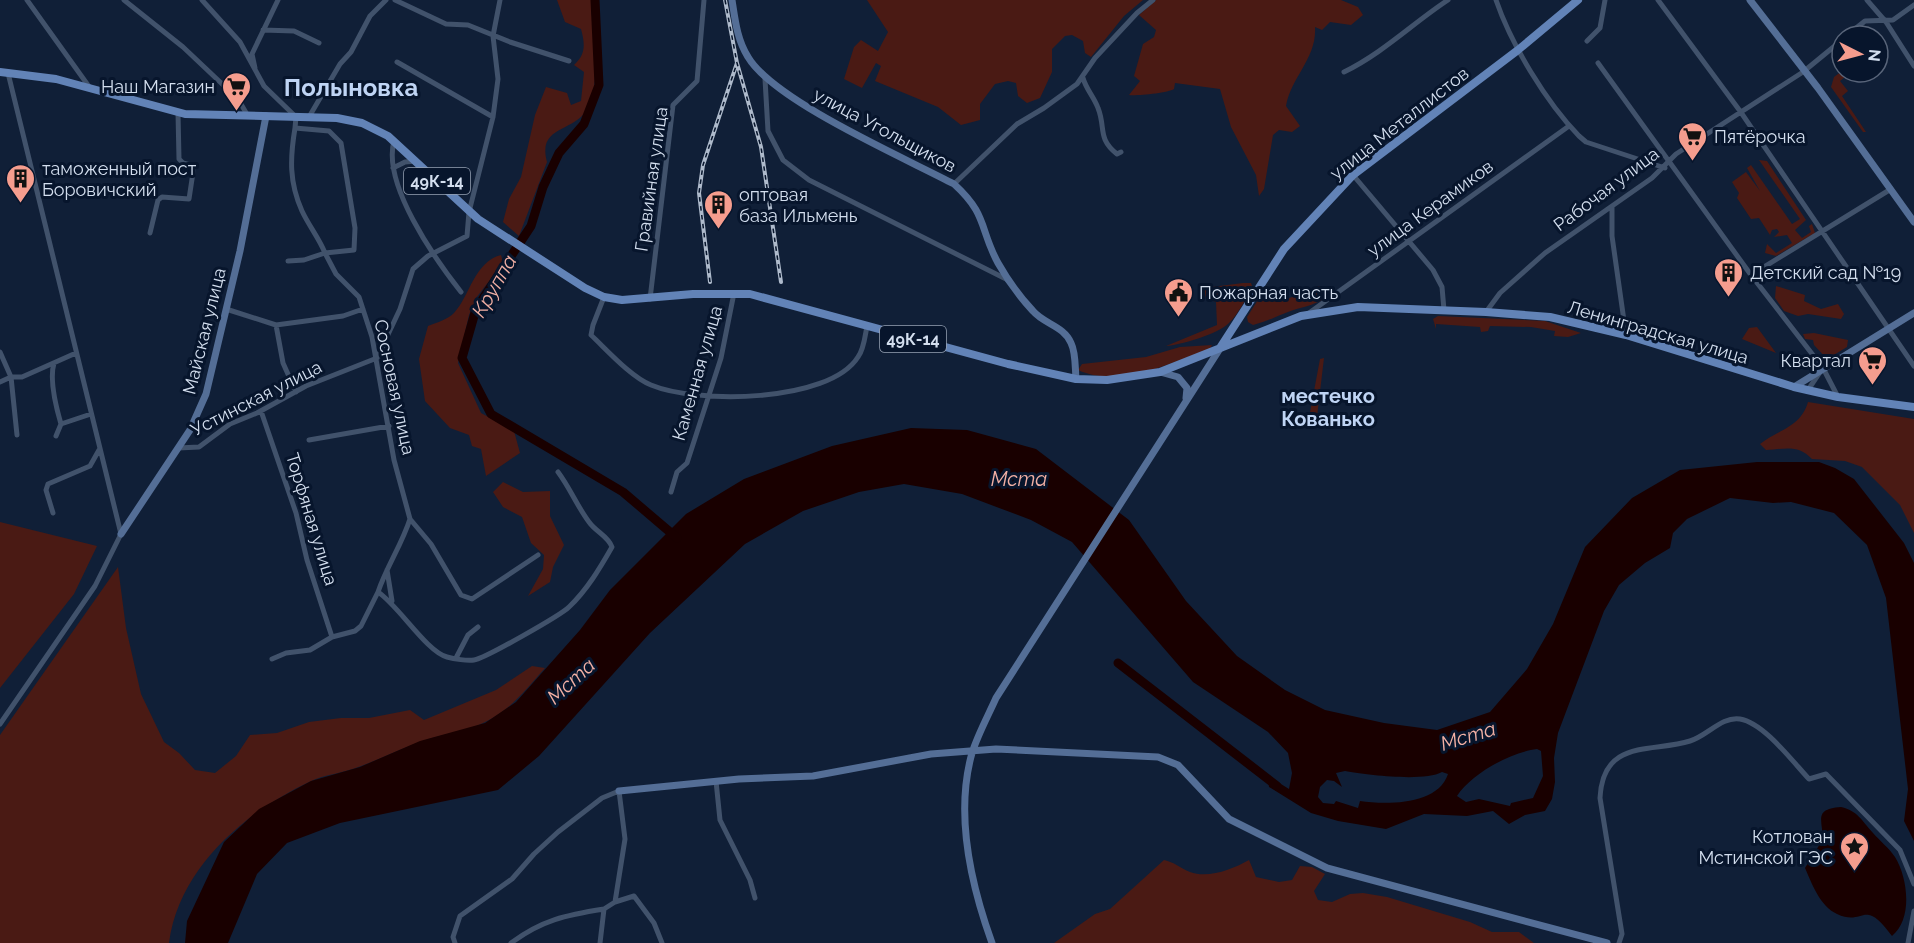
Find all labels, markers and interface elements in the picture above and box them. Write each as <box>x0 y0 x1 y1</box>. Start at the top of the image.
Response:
north arrow <box>1830 24 1890 84</box>
text: N <box>1864 48 1885 63</box>
street label: улица Металлистов <box>1326 62 1472 184</box>
supermarket icon: Наш Магазин <box>220 70 252 112</box>
district label: Полыновка <box>284 73 418 102</box>
place label: Наш Магазин <box>101 76 215 97</box>
street label: улица Угольщиков <box>810 84 960 176</box>
street label: Гравийная улица <box>630 105 672 253</box>
supermarket icon: Пятёрочка <box>1677 120 1709 162</box>
place label: Пятёрочка <box>1714 126 1806 147</box>
street label: Рабочая улица <box>1549 143 1663 235</box>
street label: улица Керамиков <box>1363 155 1497 261</box>
place label: таможенный пост Боровичский <box>42 158 197 200</box>
building icon: таможенный пост Боровичский <box>5 162 37 204</box>
road number: 49К-14 <box>404 168 470 194</box>
place label: оптовая база Ильмень <box>739 184 858 226</box>
building icon: оптовая база Ильмень <box>702 188 734 230</box>
water label: Круппа <box>467 250 521 322</box>
building icon: Детский сад №19 <box>1713 256 1745 298</box>
place label: Детский сад №19 <box>1750 262 1901 283</box>
street label: Майская улица <box>178 266 230 396</box>
public building icon: Пожарная часть <box>1162 276 1194 318</box>
place label: Пожарная часть <box>1199 282 1338 303</box>
street label: Ленинградская улица <box>1565 296 1751 368</box>
street label: Каменная улица <box>668 303 726 443</box>
street label: Сосновая улица <box>370 317 420 457</box>
road number: 49К-14 <box>880 326 946 352</box>
supermarket icon: Квартал <box>1856 344 1888 386</box>
place label: Квартал <box>1780 350 1851 371</box>
street label: Устинская улица <box>187 356 325 440</box>
district label: местечко Кованько <box>1281 384 1375 431</box>
street label: Торфяная улица <box>282 450 342 588</box>
water label: Мста <box>991 467 1047 491</box>
water label: Мста <box>542 653 600 709</box>
water label: Мста <box>1437 716 1499 756</box>
place label: Котлован Мстинской ГЭС <box>1698 826 1833 868</box>
place icon: Котлован Мстинской ГЭС <box>1838 830 1870 872</box>

